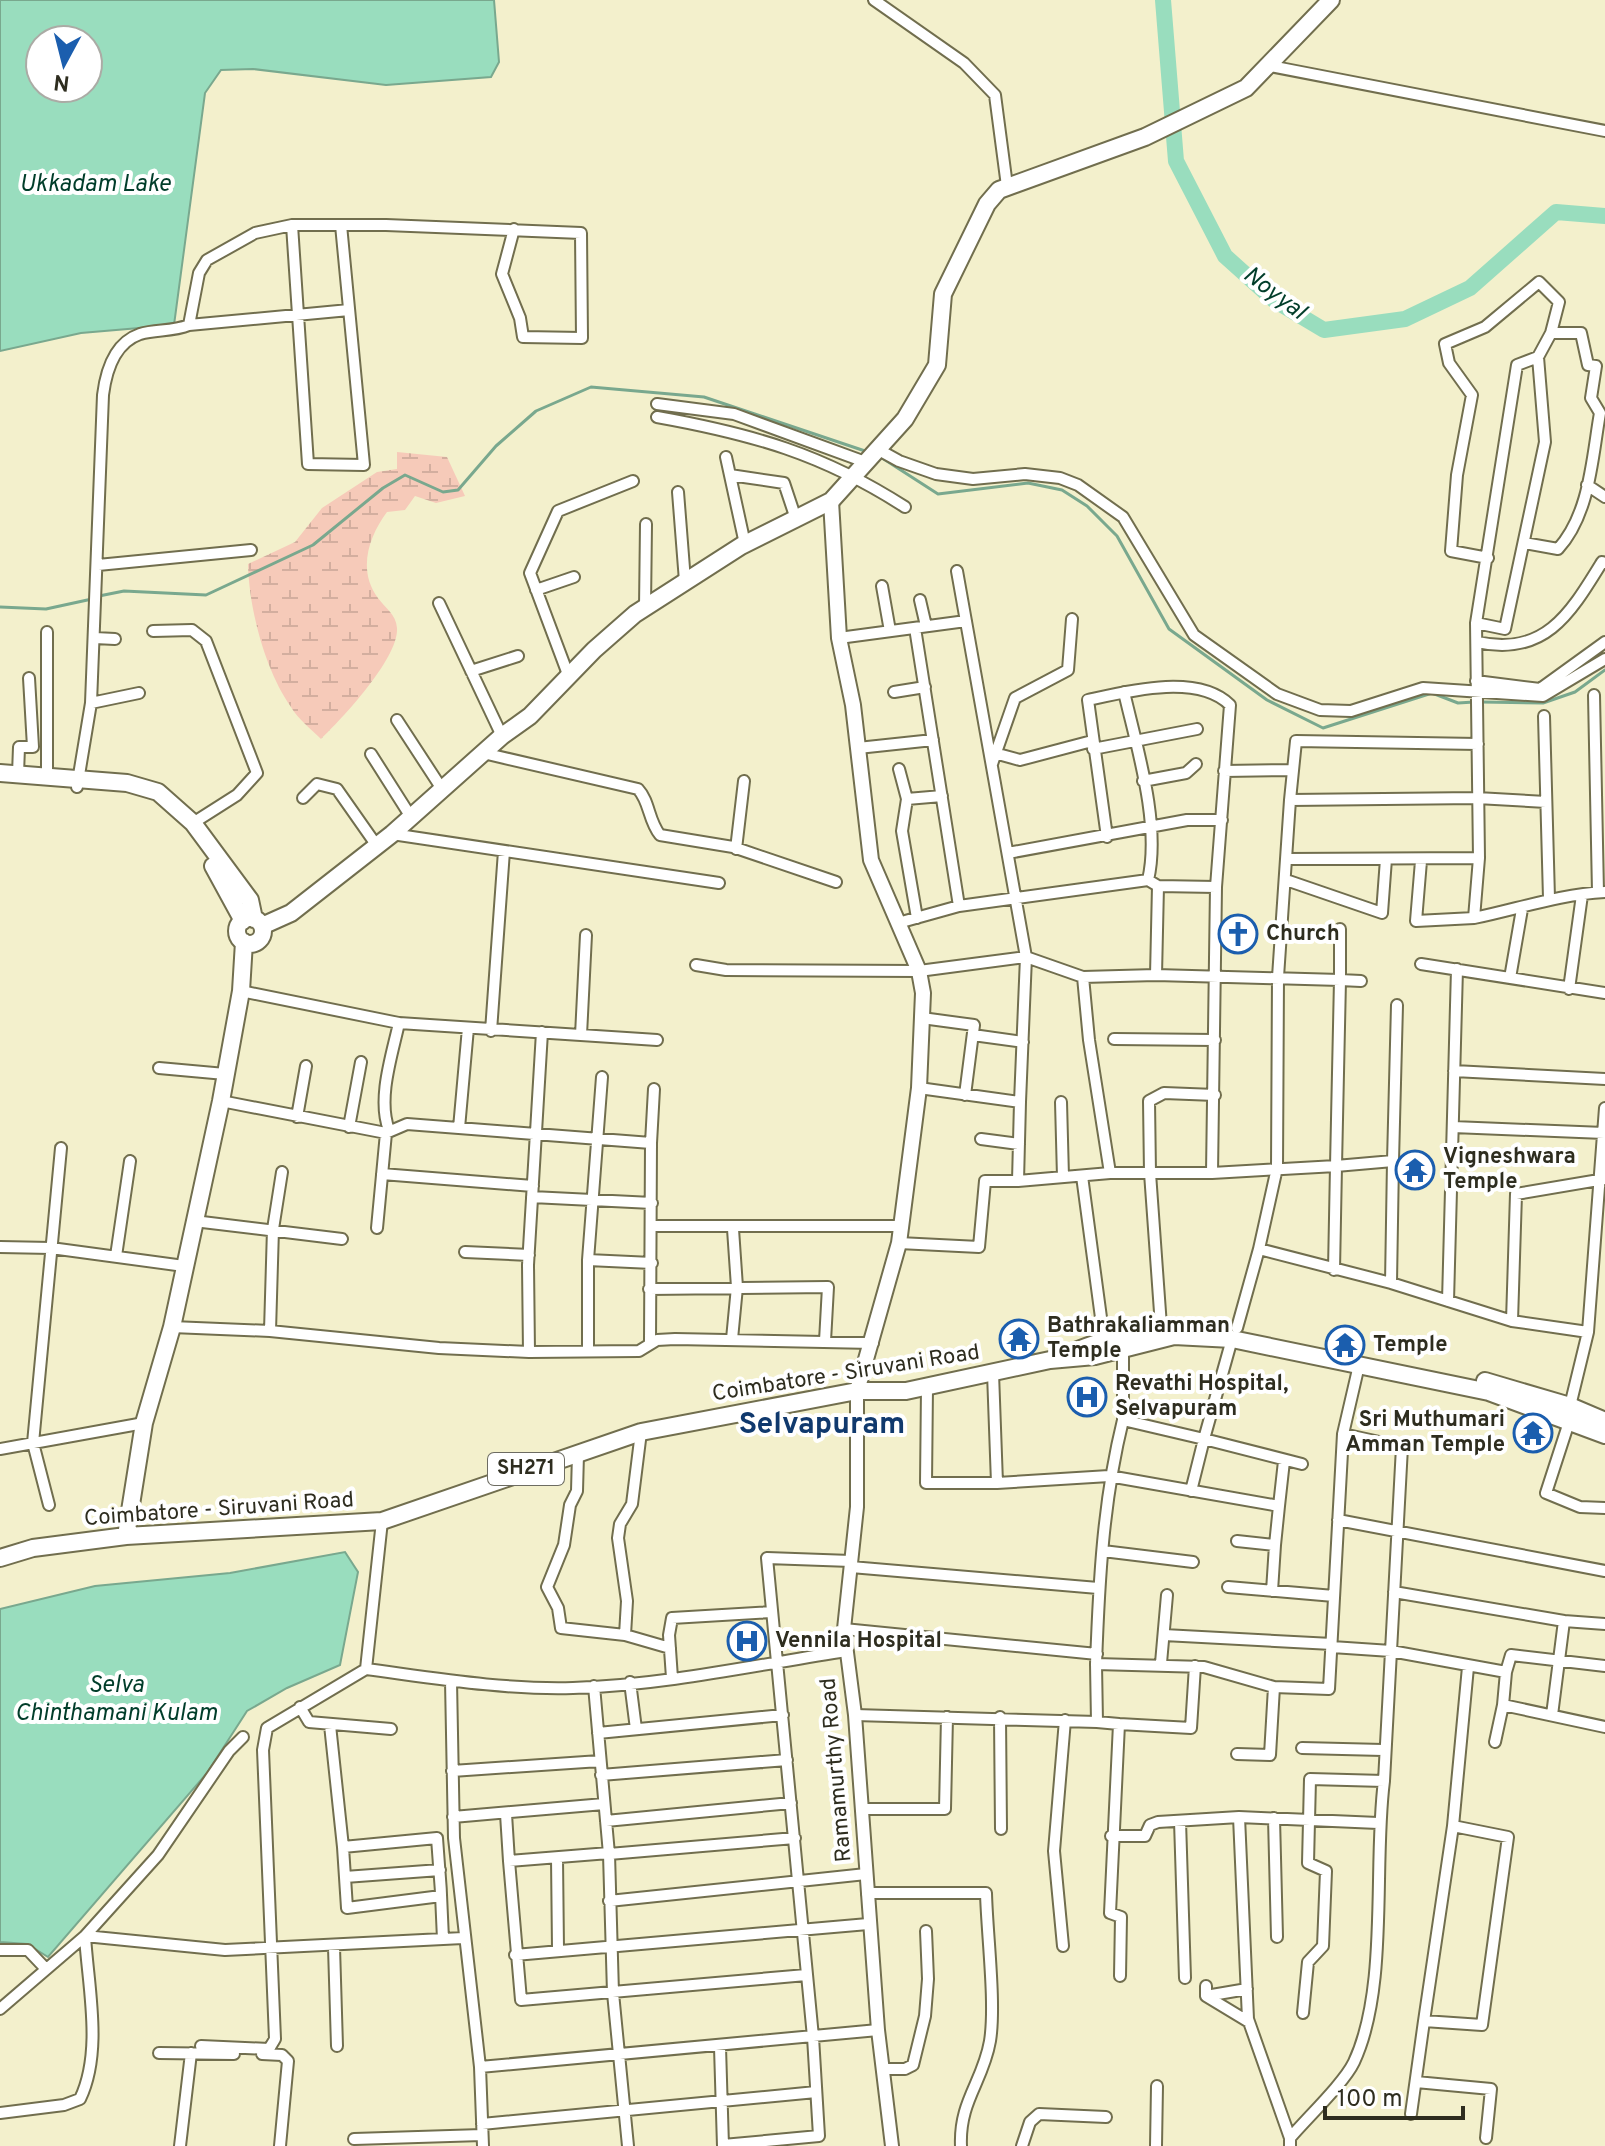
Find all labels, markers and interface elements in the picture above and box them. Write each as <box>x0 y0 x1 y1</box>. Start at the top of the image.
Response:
north arrow <box>24 24 104 104</box>
text: N <box>52 67 71 96</box>
water label: Ukkadam Lake <box>19 170 171 200</box>
water label: Noyyal <box>1236 261 1313 329</box>
church icon: Church <box>1217 913 1259 955</box>
place label: Church <box>1266 921 1340 948</box>
place label: Vigneshwara Temple <box>1443 1144 1576 1196</box>
temple icon: Vigneshwara Temple <box>1394 1149 1436 1191</box>
place label: Bathrakaliamman Temple <box>1047 1313 1230 1365</box>
temple icon: Bathrakaliamman Temple <box>998 1318 1040 1360</box>
temple icon: Temple <box>1324 1324 1366 1366</box>
place label: Temple <box>1373 1332 1447 1359</box>
street label: Coimbatore - Siruvani Road <box>710 1340 982 1408</box>
place label: Revathi Hospital, Selvapuram <box>1115 1371 1289 1423</box>
hospital icon: Revathi Hospital, Selvapuram <box>1066 1376 1108 1418</box>
district label: Selvapuram <box>739 1407 905 1444</box>
place label: Sri Muthumari Amman Temple <box>1345 1407 1505 1459</box>
temple icon: Sri Muthumari Amman Temple <box>1512 1412 1554 1454</box>
road number: SH271 <box>488 1453 564 1485</box>
street label: Coimbatore - Siruvani Road <box>83 1487 355 1533</box>
hospital icon: Vennila Hospital <box>726 1620 768 1662</box>
place label: Vennila Hospital <box>775 1628 942 1655</box>
water label: Selva Chinthamani Kulam <box>15 1671 218 1729</box>
street label: Ramamurthy Road <box>815 1677 859 1863</box>
scale bar <box>1325 2070 1463 2120</box>
text: 100 m <box>1337 2085 1403 2115</box>

